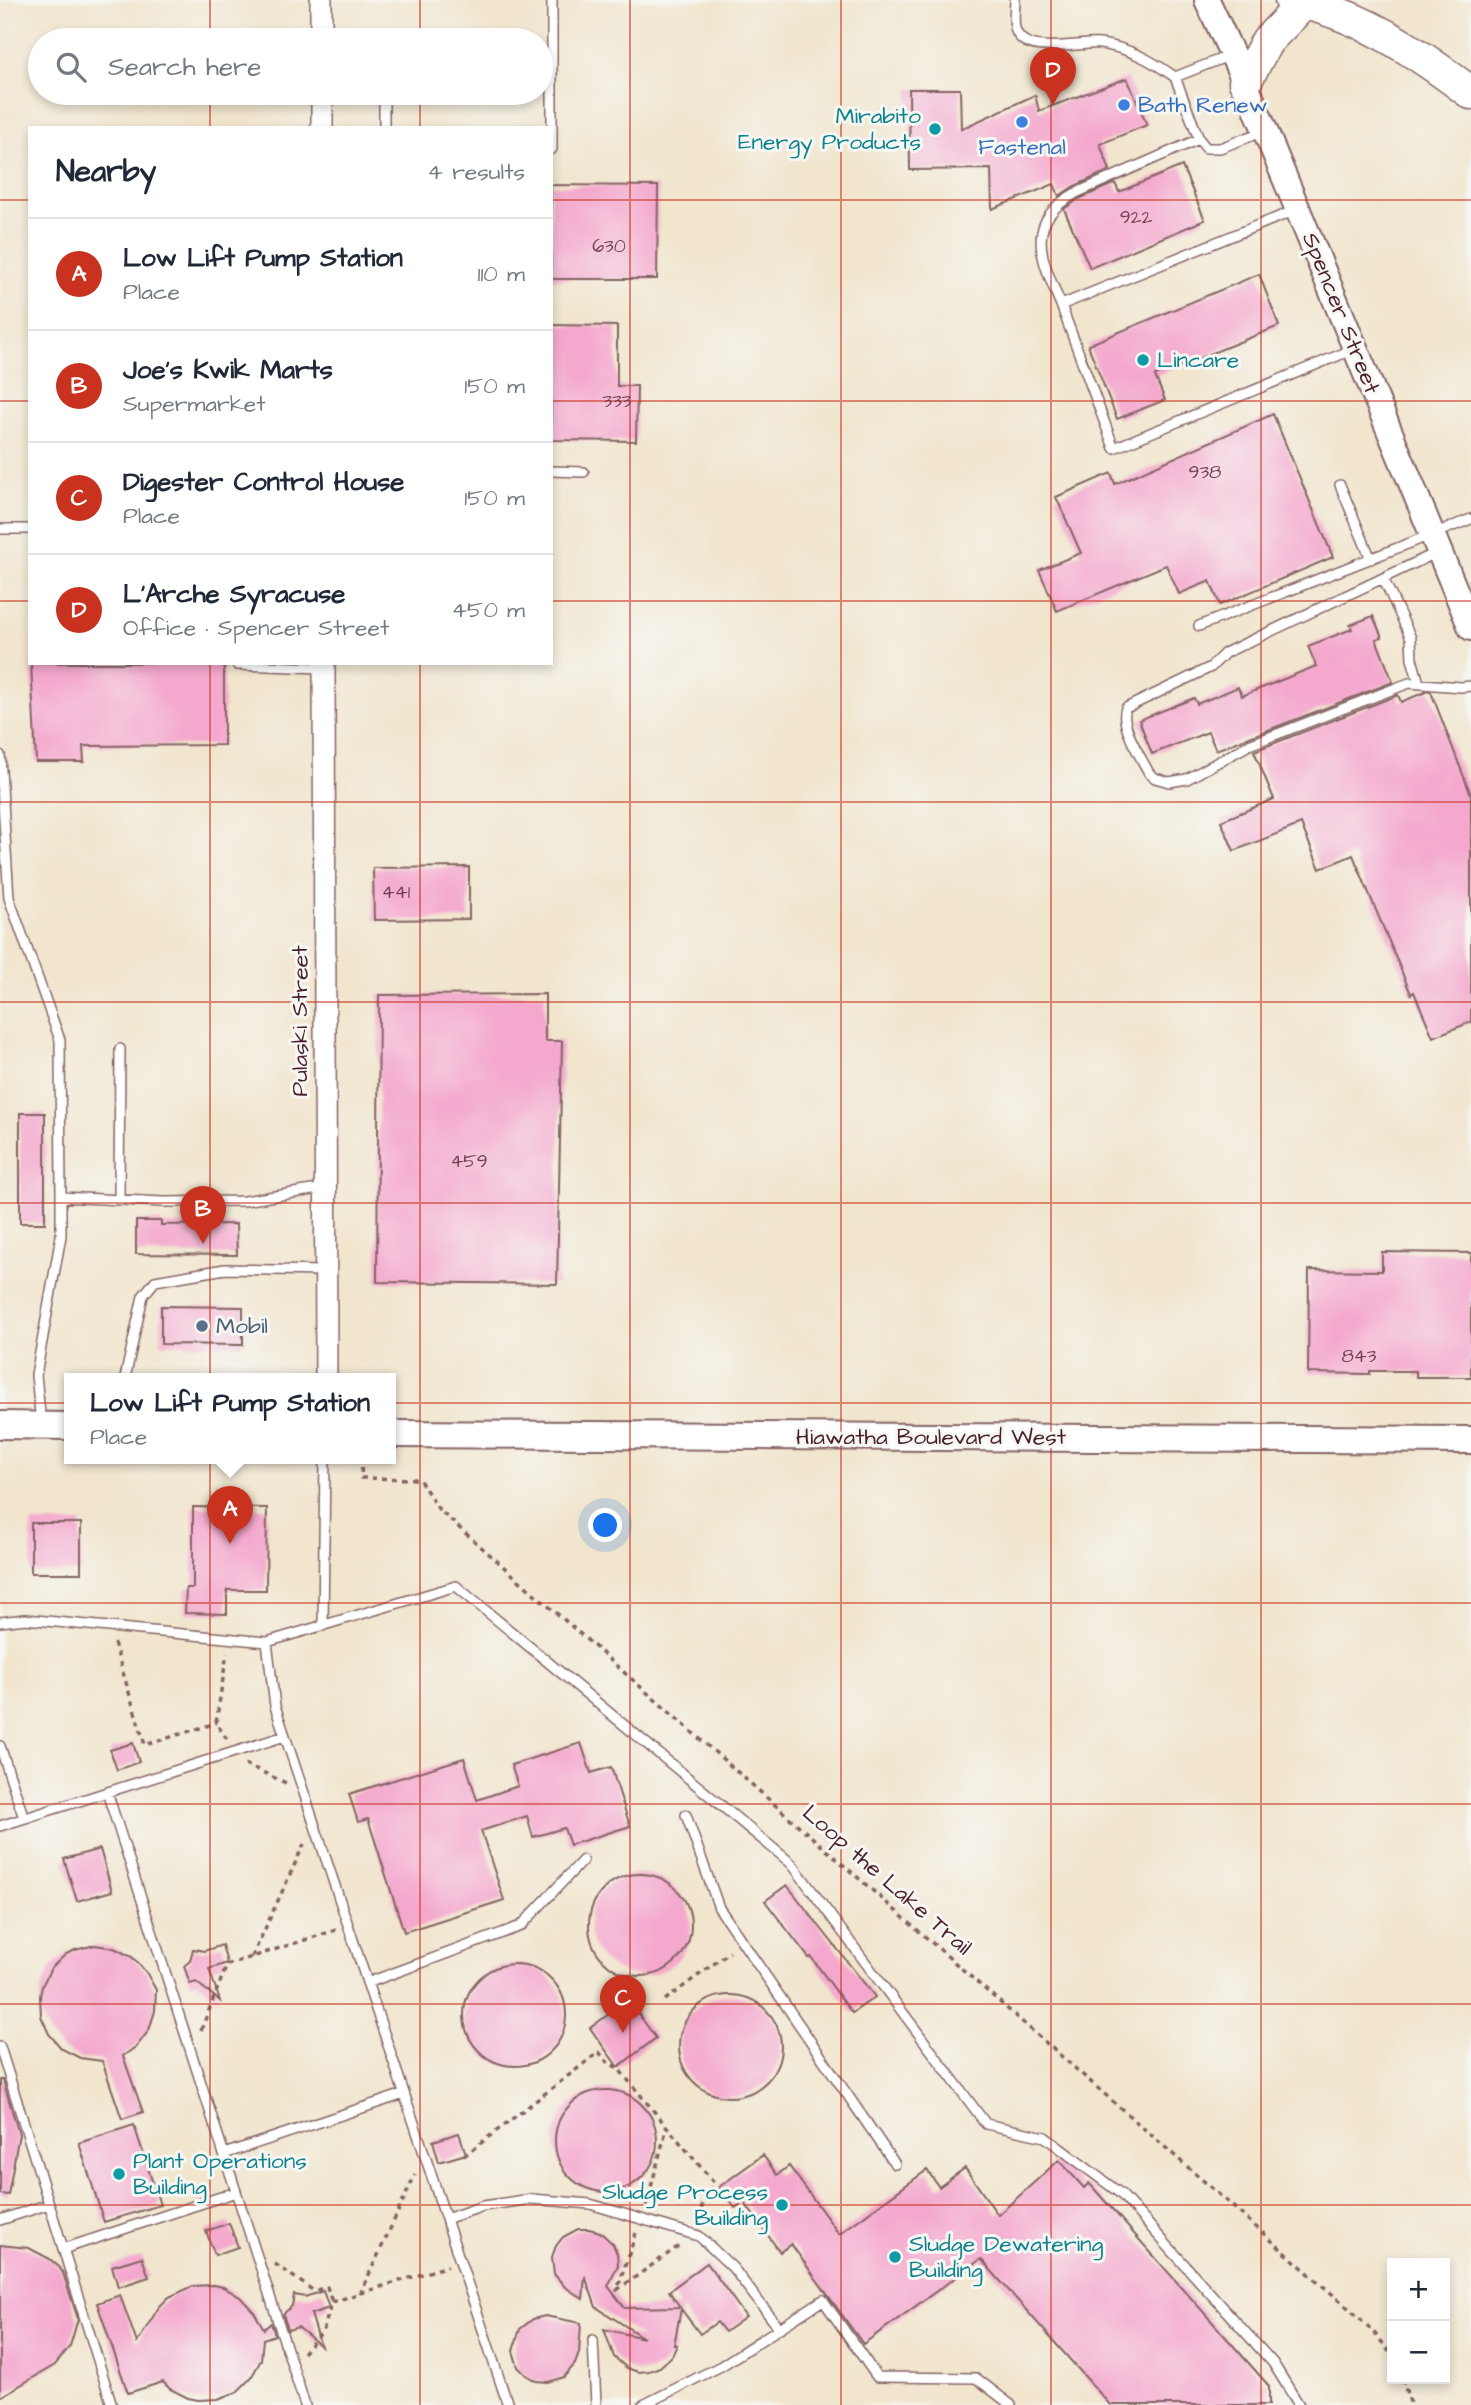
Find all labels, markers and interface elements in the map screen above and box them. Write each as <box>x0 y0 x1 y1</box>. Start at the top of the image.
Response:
search box <box>28 28 553 105</box>
pin: D <box>1030 47 1076 105</box>
icon: search <box>52 48 90 86</box>
text: Search here <box>108 49 261 85</box>
place label: Bath Renew <box>1138 89 1267 121</box>
marker: Bath Renew <box>1116 97 1132 113</box>
place label: Mirabito Energy Products <box>738 100 921 159</box>
marker: Fastenal <box>1014 114 1030 130</box>
marker: Mirabito Energy Products <box>927 121 943 137</box>
place label: Fastenal <box>978 131 1066 163</box>
text: Nearby <box>56 151 156 193</box>
text: 4 results <box>427 156 525 188</box>
house number: 922 <box>1120 204 1152 231</box>
street label: Spencer Street <box>1294 228 1388 399</box>
house number: 630 <box>592 233 626 260</box>
text: Low Lift Pump Station <box>123 240 403 276</box>
text: A <box>72 258 86 290</box>
text: 110 m <box>477 258 525 290</box>
text: Place <box>123 276 180 308</box>
place label: Lincare <box>1157 344 1239 376</box>
text: Joe's Kwik Marts <box>123 352 333 388</box>
marker: Lincare <box>1135 352 1151 368</box>
text: B <box>71 370 87 402</box>
text: 150 m <box>464 370 525 402</box>
text: Supermarket <box>123 388 266 420</box>
house number: 333 <box>602 388 632 415</box>
house number: 938 <box>1189 459 1221 486</box>
text: Digester Control House <box>123 464 404 500</box>
text: C <box>71 482 87 514</box>
text: 150 m <box>464 482 525 514</box>
text: Place <box>123 500 180 532</box>
text: L'Arche Syracuse <box>123 576 345 612</box>
text: D <box>72 594 86 626</box>
text: 450 m <box>451 594 525 626</box>
text: Office · Spencer Street <box>123 612 389 644</box>
house number: 441 <box>382 879 411 906</box>
street label: Pulaski Street <box>284 945 316 1096</box>
house number: 459 <box>450 1148 488 1175</box>
pin: B <box>180 1186 226 1244</box>
place label: Mobil <box>216 1310 268 1342</box>
marker: Mobil <box>194 1318 210 1334</box>
house number: 843 <box>1342 1343 1377 1370</box>
popup <box>64 1373 396 1464</box>
text: Low Lift Pump Station <box>90 1385 370 1421</box>
text: Place <box>90 1421 147 1453</box>
street label: Hiawatha Boulevard West <box>796 1421 1067 1453</box>
pin: A <box>207 1486 253 1544</box>
your location <box>588 1508 622 1542</box>
street label: Loop the Lake Trail <box>795 1797 979 1963</box>
pin: C <box>600 1975 646 2033</box>
place label: Plant Operations Building <box>133 2145 307 2204</box>
marker: Plant Operations Building <box>111 2166 127 2182</box>
place label: Sludge Process Building <box>602 2176 768 2235</box>
marker: Sludge Process Building <box>774 2197 790 2213</box>
place label: Sludge Dewatering Building <box>909 2228 1103 2287</box>
marker: Sludge Dewatering Building <box>887 2249 903 2265</box>
map controls <box>1387 2258 1450 2384</box>
button: + <box>1387 2258 1450 2321</box>
button: − <box>1387 2321 1450 2384</box>

